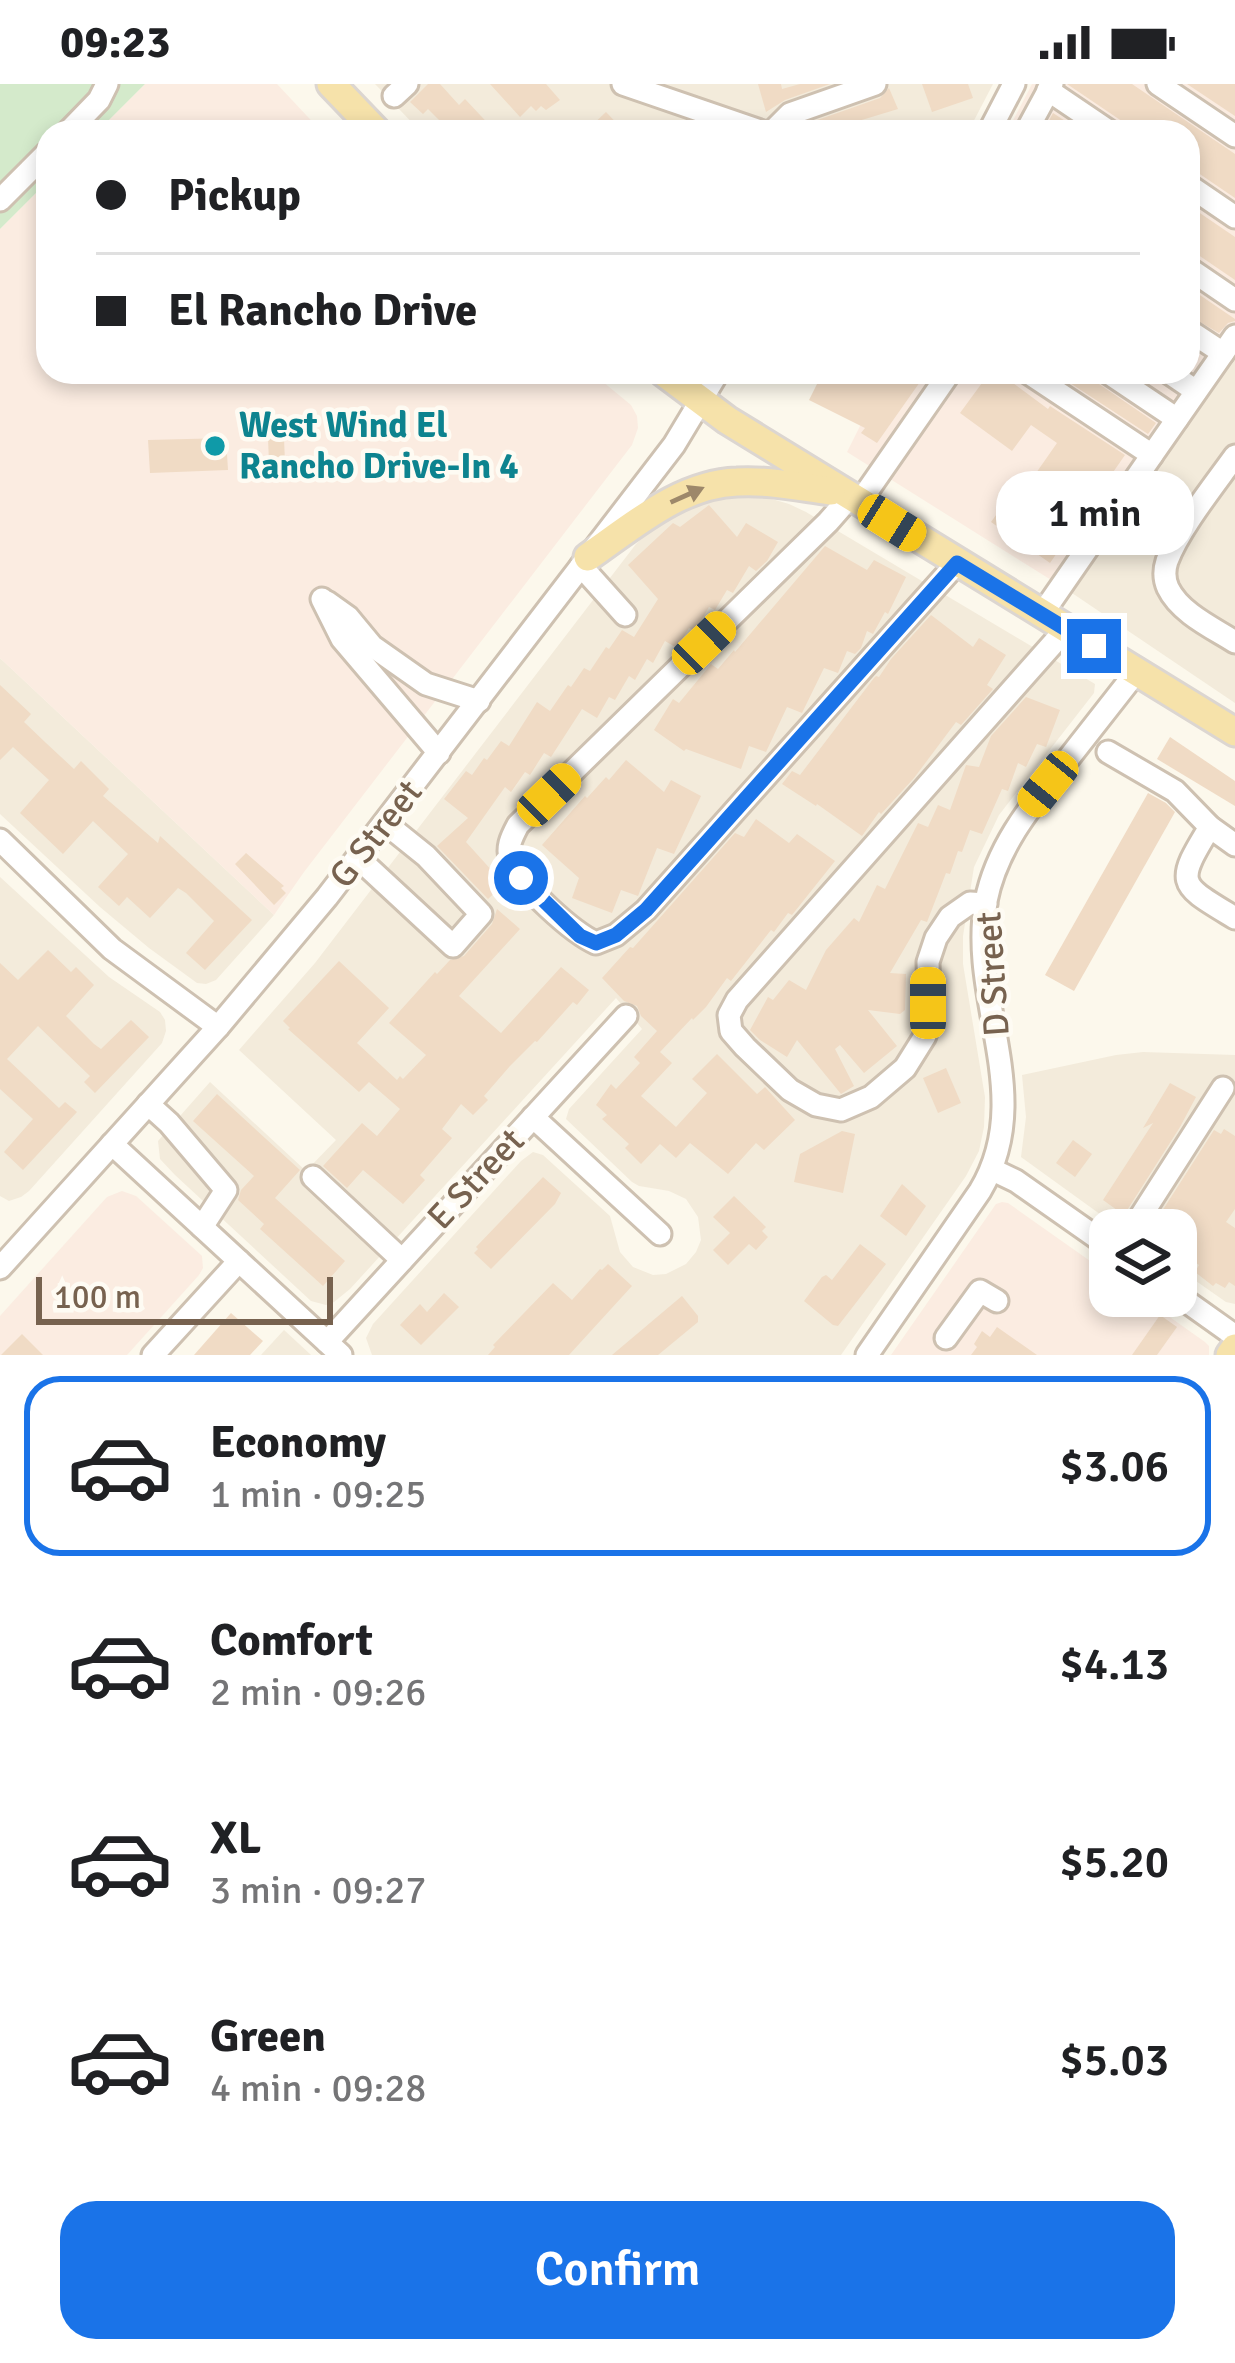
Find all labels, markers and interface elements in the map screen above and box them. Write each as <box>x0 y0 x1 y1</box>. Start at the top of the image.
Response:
text: 09:23 <box>60 15 170 70</box>
text: Pickup <box>168 168 301 223</box>
text: El Rancho Drive <box>168 283 477 338</box>
place label: West Wind El Rancho Drive-In 4 <box>239 403 519 489</box>
marker: West Wind El Rancho Drive-In 4 <box>202 433 228 459</box>
callout: 1 min <box>995 472 1193 556</box>
one-way arrow <box>670 485 705 505</box>
car <box>852 489 932 557</box>
text: 1 min <box>1048 489 1142 537</box>
car <box>666 605 742 681</box>
route end <box>1067 619 1121 673</box>
car <box>1011 745 1085 823</box>
car <box>511 757 587 833</box>
street label: G Street <box>320 771 432 897</box>
route start <box>494 851 548 905</box>
street label: D Street <box>966 910 1020 1038</box>
car <box>910 967 946 1039</box>
street label: E Street <box>418 1119 534 1239</box>
map controls <box>1089 1209 1197 1317</box>
button: layers <box>1089 1209 1197 1317</box>
scale bar <box>36 1271 333 1324</box>
text: 100 m <box>54 1277 141 1318</box>
icon: car <box>66 1412 174 1520</box>
text: Economy <box>210 1415 386 1470</box>
text: $3.06 <box>1059 1439 1169 1494</box>
text: 1 min · 09:25 <box>210 1470 426 1518</box>
icon: car <box>66 1610 174 1718</box>
text: Comfort <box>210 1613 373 1668</box>
text: $4.13 <box>1059 1637 1169 1692</box>
text: 2 min · 09:26 <box>210 1668 426 1716</box>
icon: car <box>66 1808 174 1916</box>
text: XL <box>210 1811 261 1866</box>
text: $5.20 <box>1059 1835 1169 1890</box>
text: 3 min · 09:27 <box>210 1866 426 1914</box>
icon: car <box>66 2006 174 2114</box>
text: Green <box>210 2009 326 2064</box>
text: $5.03 <box>1059 2033 1169 2088</box>
text: 4 min · 09:28 <box>210 2064 426 2112</box>
button: Confirm <box>60 2201 1175 2339</box>

